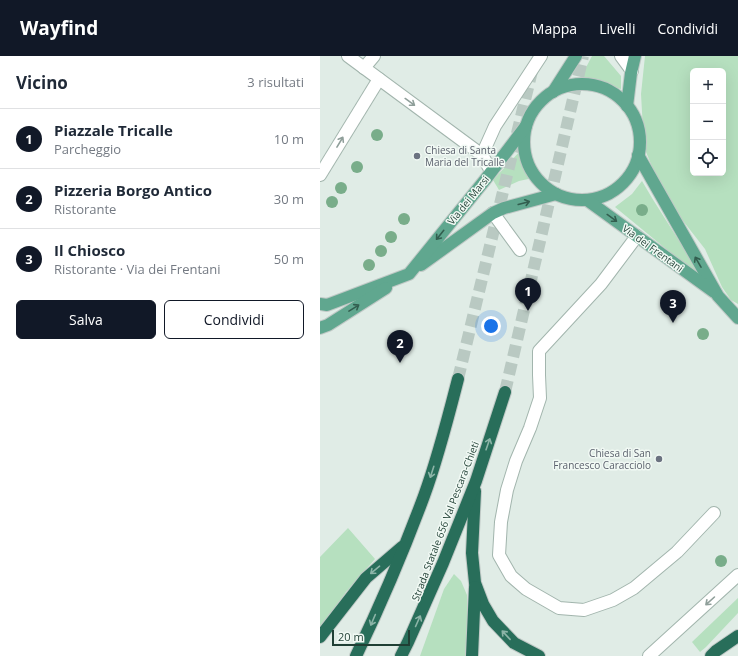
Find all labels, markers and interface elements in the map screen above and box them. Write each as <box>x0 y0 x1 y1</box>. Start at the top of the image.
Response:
text: Wayfind <box>20 15 98 41</box>
text: Mappa <box>532 19 577 38</box>
text: Livelli <box>599 19 635 38</box>
text: Condividi <box>657 19 718 38</box>
map controls <box>690 68 726 176</box>
button: + <box>690 68 726 104</box>
text: Vicino <box>16 71 68 94</box>
text: 3 risultati <box>247 73 304 91</box>
one-way arrow <box>404 98 415 106</box>
button: − <box>690 104 726 140</box>
text: Piazzale Tricalle <box>54 120 173 140</box>
text: 1 <box>25 130 33 148</box>
text: 10 m <box>274 130 304 148</box>
one-way arrow <box>337 136 345 148</box>
text: Parcheggio <box>54 140 121 158</box>
button: locate <box>690 140 726 176</box>
place label: Chiesa di Santa Maria del Tricalle <box>425 143 505 169</box>
marker: Chiesa di Santa Maria del Tricalle <box>412 151 422 161</box>
street label: Via dei Marsi <box>444 172 492 228</box>
text: Pizzeria Borgo Antico <box>54 180 212 200</box>
text: 2 <box>25 190 33 208</box>
text: 30 m <box>274 190 304 208</box>
one-way arrow <box>518 198 531 206</box>
text: Ristorante <box>54 200 116 218</box>
one-way arrow <box>606 214 617 222</box>
street label: Via dei Frentani <box>620 221 686 275</box>
one-way arrow <box>436 229 445 240</box>
text: Il Chiosco <box>54 240 125 260</box>
text: 3 <box>25 250 33 268</box>
text: 50 m <box>274 250 304 268</box>
one-way arrow <box>694 256 702 268</box>
text: Ristorante · Via dei Frentani <box>54 260 221 278</box>
pin: 1 <box>515 278 541 311</box>
pin: 3 <box>660 290 686 323</box>
button: Salva <box>16 300 156 339</box>
button: Condividi <box>164 300 304 339</box>
one-way arrow <box>348 304 360 312</box>
your location <box>481 316 501 336</box>
pin: 2 <box>387 330 413 363</box>
one-way arrow <box>485 437 492 450</box>
street label: Strada Statale 656 Val Pescara-Chieti <box>408 439 482 603</box>
place label: Chiesa di San Francesco Caracciolo <box>553 446 651 472</box>
marker: Chiesa di San Francesco Caracciolo <box>654 454 664 464</box>
one-way arrow <box>428 465 435 478</box>
one-way arrow <box>369 566 380 575</box>
one-way arrow <box>704 597 715 606</box>
one-way arrow <box>368 613 376 625</box>
one-way arrow <box>415 615 422 627</box>
scale bar <box>332 628 410 647</box>
text: 20 m <box>338 629 364 644</box>
one-way arrow <box>502 630 511 640</box>

